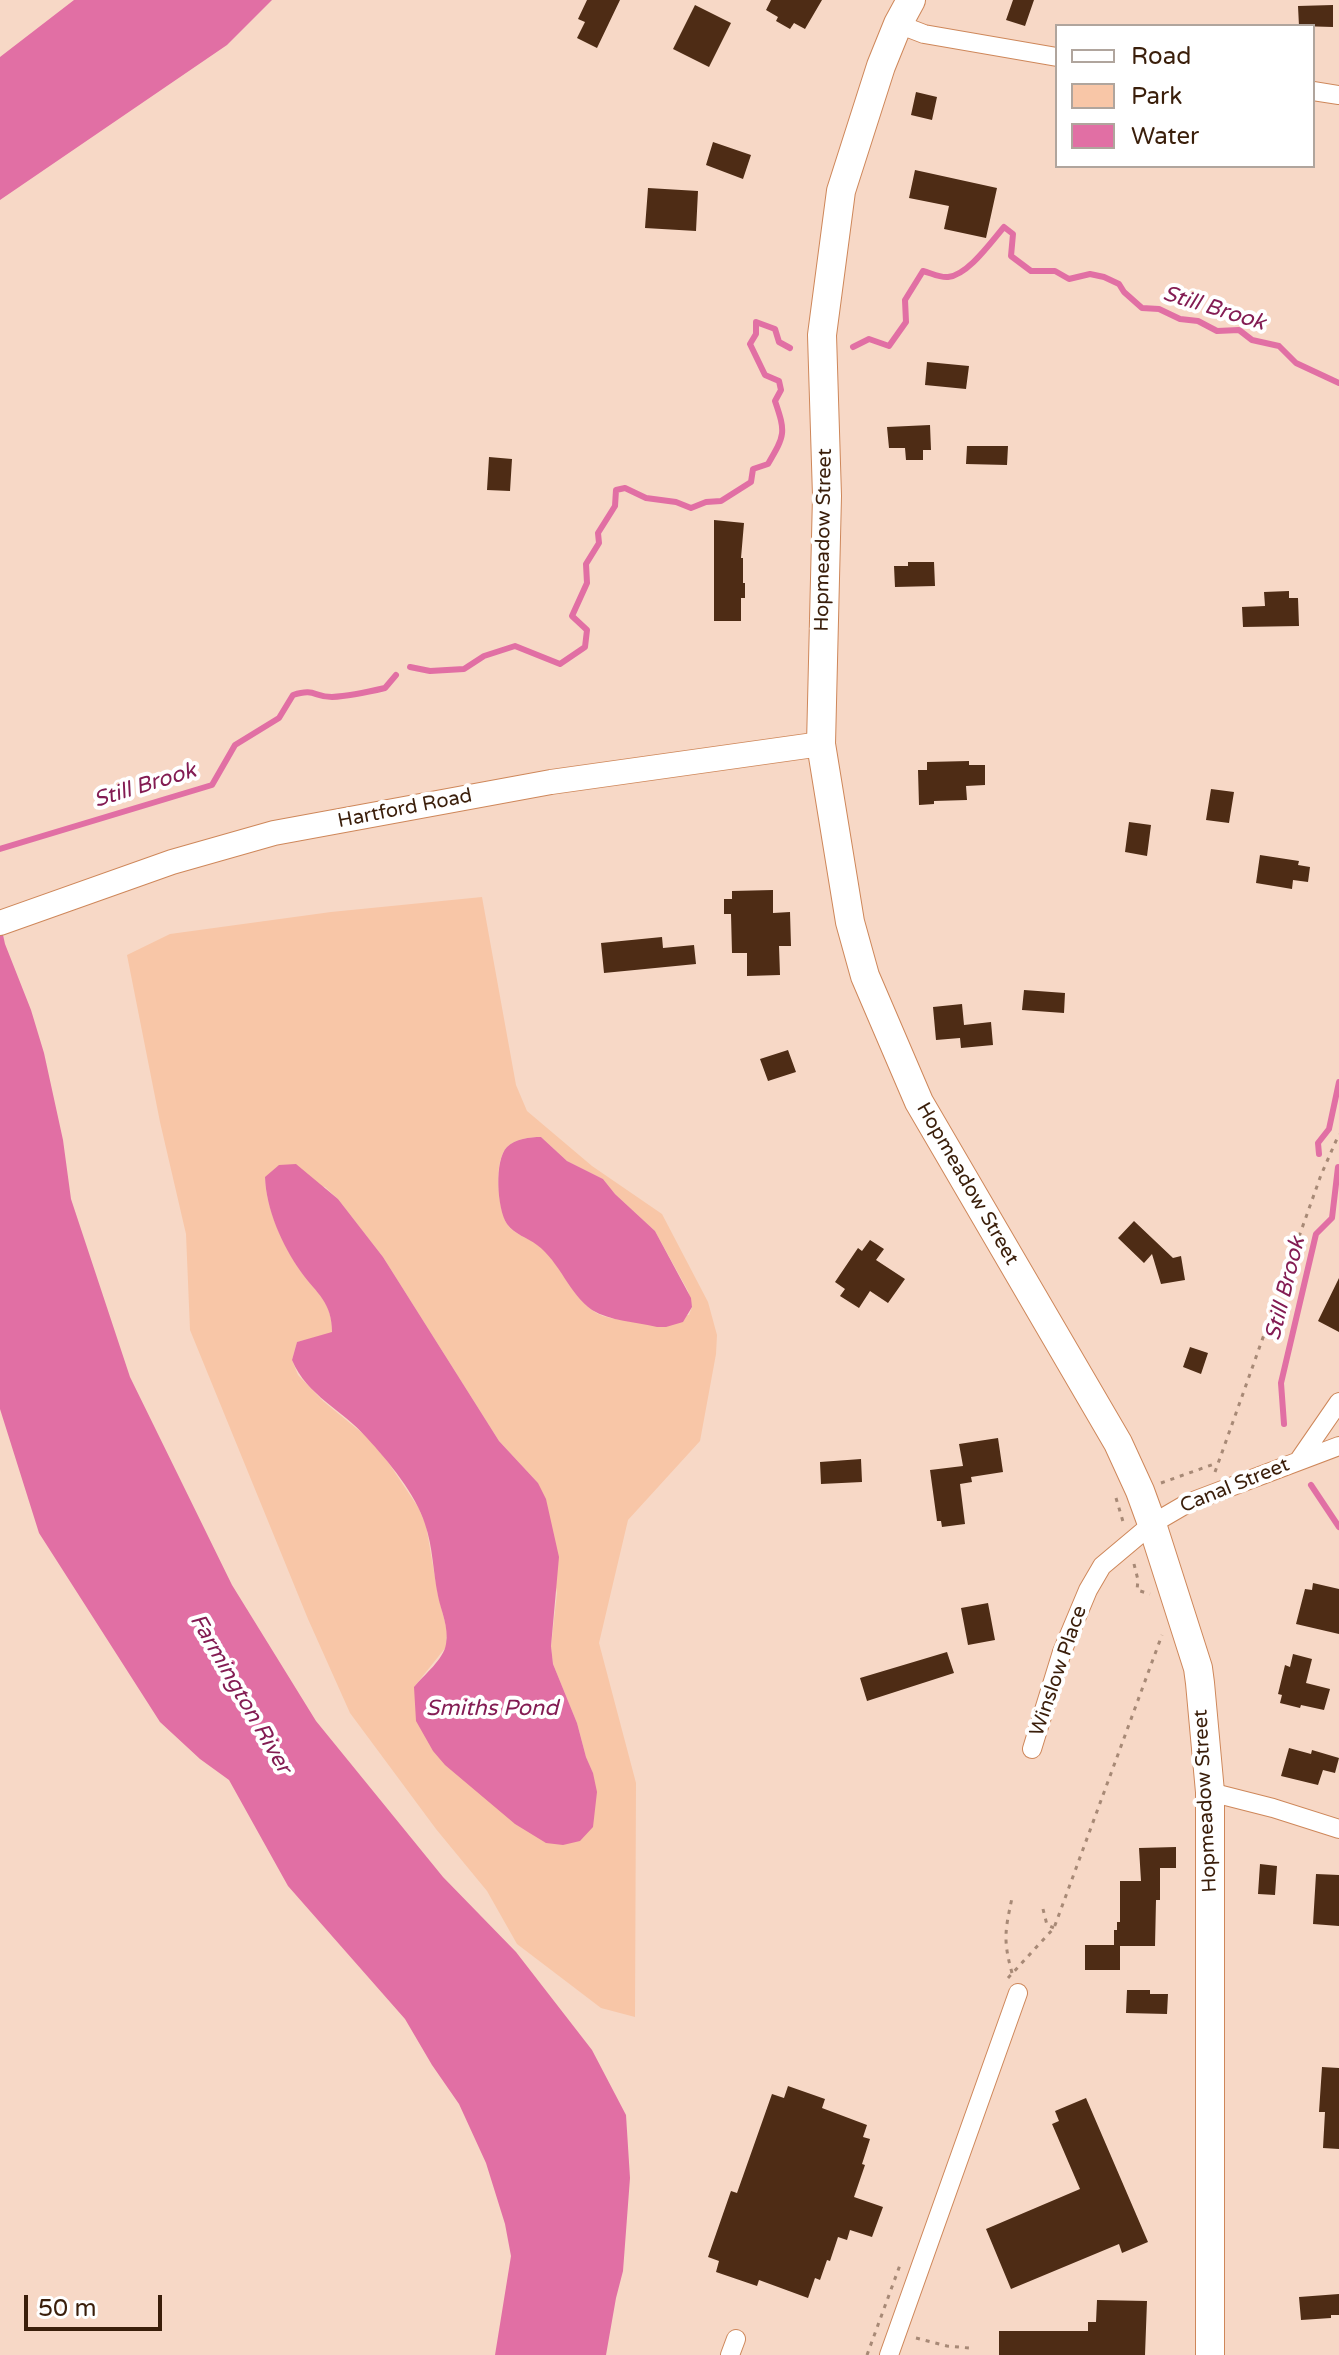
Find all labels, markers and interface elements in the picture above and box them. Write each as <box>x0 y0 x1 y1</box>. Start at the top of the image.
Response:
legend <box>1055 24 1315 168</box>
text: Road <box>1131 42 1191 71</box>
text: Park <box>1131 82 1182 111</box>
text: Water <box>1131 122 1199 151</box>
water label: Still Brook <box>1160 281 1268 337</box>
street label: Hopmeadow Street <box>810 448 838 632</box>
water label: Still Brook <box>91 758 199 814</box>
street label: Hartford Road <box>336 784 474 834</box>
street label: Hopmeadow Street <box>911 1099 1023 1269</box>
water label: Still Brook <box>1260 1235 1312 1343</box>
street label: Canal Street <box>1177 1453 1293 1519</box>
street label: Winslow Place <box>1025 1603 1093 1739</box>
water label: Farmington River <box>184 1610 296 1778</box>
water label: Smiths Pond <box>426 1696 558 1722</box>
street label: Hopmeadow Street <box>1189 1709 1223 1893</box>
scale bar <box>28 2279 166 2329</box>
text: 50 m <box>38 2294 96 2323</box>

